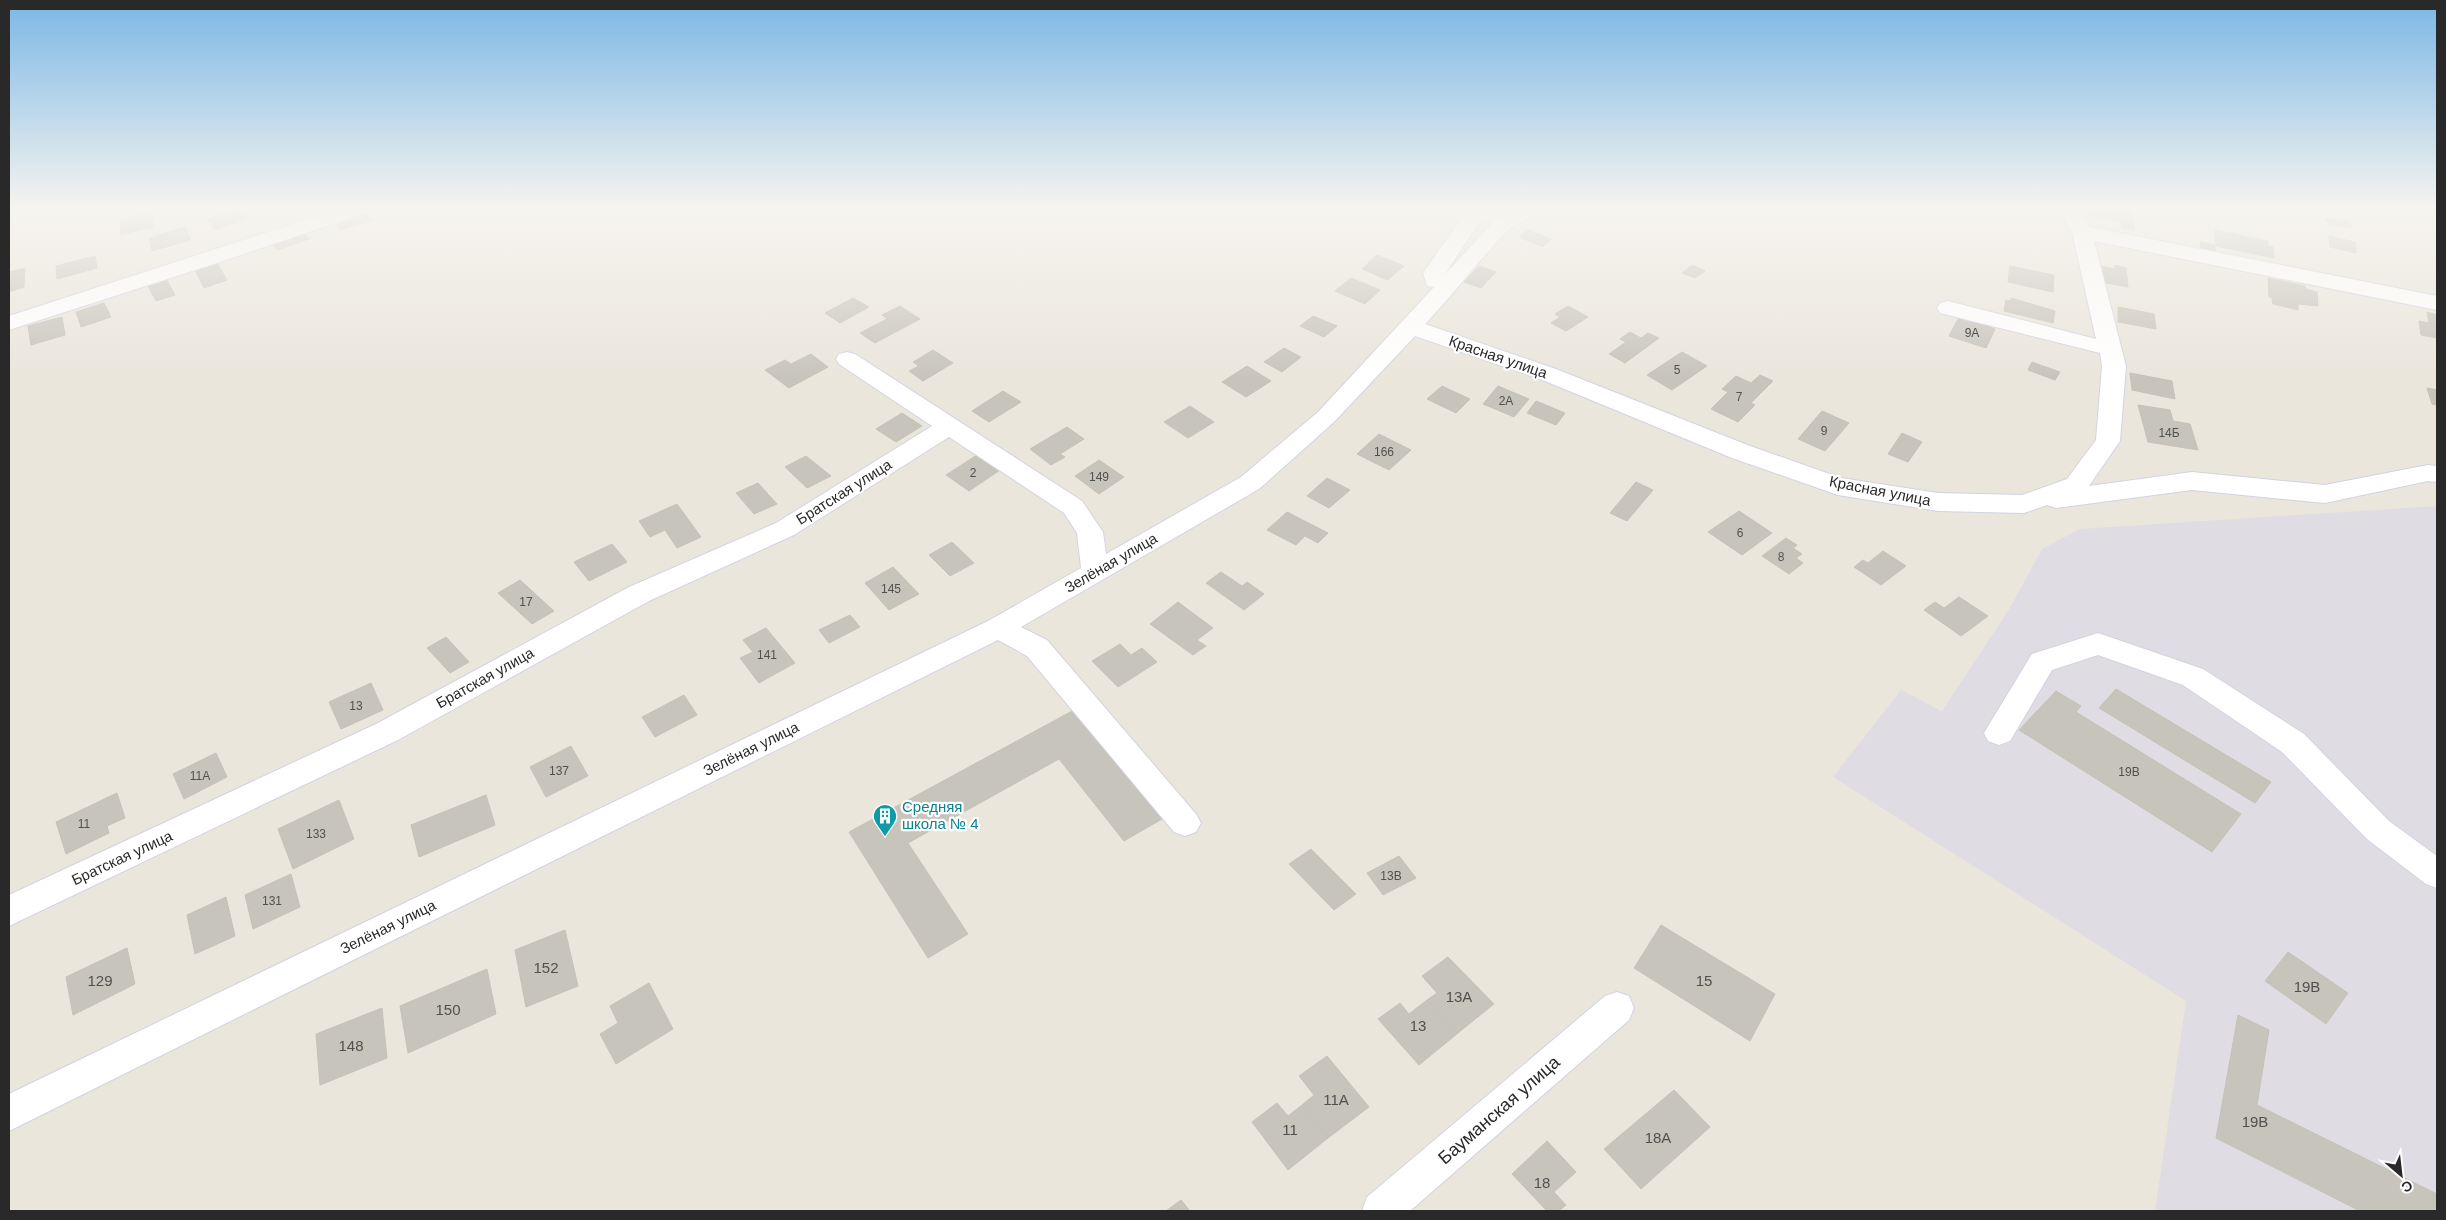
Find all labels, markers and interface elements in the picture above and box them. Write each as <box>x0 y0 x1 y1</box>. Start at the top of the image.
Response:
house number: 9А <box>1965 326 1979 340</box>
street label: Красная улица <box>1447 332 1550 382</box>
house number: 5 <box>1674 363 1681 377</box>
house number: 7 <box>1736 390 1743 404</box>
house number: 2А <box>1499 394 1513 408</box>
house number: 9 <box>1821 424 1828 438</box>
house number: 14Б <box>2158 426 2180 440</box>
house number: 166 <box>1374 445 1394 459</box>
street label: Братская улица <box>793 455 895 528</box>
house number: 2 <box>970 466 977 480</box>
house number: 149 <box>1089 470 1109 484</box>
street label: Красная улица <box>1828 472 1933 509</box>
house number: 6 <box>1737 526 1744 540</box>
street label: Зелёная улица <box>1061 529 1161 596</box>
house number: 8 <box>1778 550 1785 564</box>
house number: 145 <box>881 582 901 596</box>
house number: 17 <box>519 595 533 609</box>
street label: Братская улица <box>433 643 537 711</box>
house number: 141 <box>757 648 777 662</box>
house number: 13 <box>349 699 363 713</box>
street label: Зелёная улица <box>700 718 802 779</box>
house number: 137 <box>549 764 569 778</box>
house number: 19В <box>2118 765 2140 779</box>
house number: 11А <box>190 769 210 783</box>
place label: Средняя школа № 4 <box>902 798 979 832</box>
building icon: Средняя школа № 4 <box>872 803 898 837</box>
house number: 11 <box>78 817 91 831</box>
street label: Братская улица <box>69 827 175 888</box>
house number: 133 <box>306 827 326 841</box>
house number: 13В <box>1380 869 1402 883</box>
house number: 131 <box>262 894 282 908</box>
street label: Зелёная улица <box>337 896 439 957</box>
house number: 152 <box>533 959 559 976</box>
house number: 129 <box>87 972 113 989</box>
house number: 15 <box>1696 972 1712 989</box>
house number: 19В <box>2294 978 2320 995</box>
house number: 13А <box>1446 988 1472 1005</box>
house number: 150 <box>435 1001 461 1018</box>
house number: 13 <box>1410 1017 1426 1034</box>
house number: 148 <box>338 1037 364 1054</box>
street label: Бауманская улица <box>1434 1051 1565 1168</box>
house number: 11А <box>1323 1091 1349 1108</box>
house number: 19В <box>2242 1113 2268 1130</box>
house number: 11 <box>1282 1121 1298 1138</box>
house number: 18А <box>1645 1129 1671 1146</box>
north arrow <box>2376 1150 2426 1200</box>
house number: 18 <box>1534 1174 1550 1191</box>
text: С <box>2399 1177 2415 1196</box>

